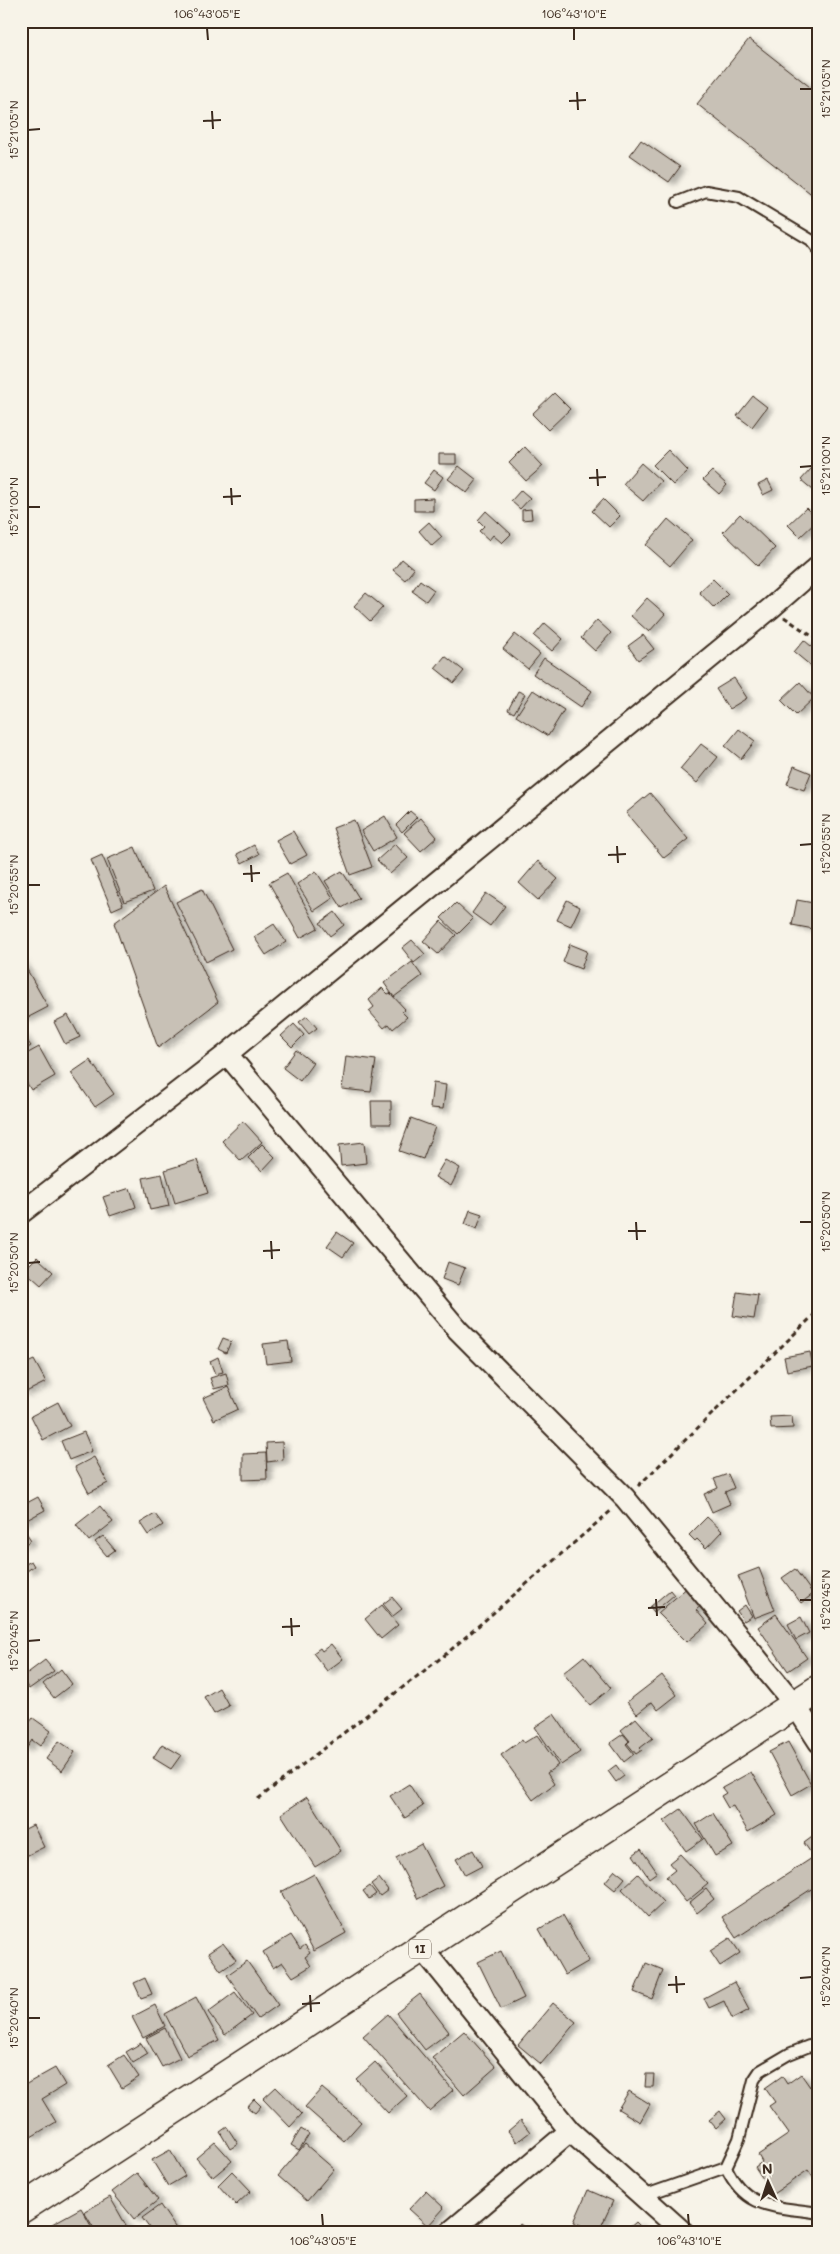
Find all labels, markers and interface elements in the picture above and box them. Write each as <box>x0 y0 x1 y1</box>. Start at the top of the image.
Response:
text: 106°43'05"E <box>174 5 241 21</box>
text: 106°43'10"E <box>541 5 607 21</box>
text: 15°21'05"N <box>817 59 833 119</box>
text: 15°21'05"N <box>5 100 21 160</box>
text: 15°21'00"N <box>817 436 833 496</box>
text: 15°21'00"N <box>5 477 21 537</box>
text: 15°20'55"N <box>817 814 833 874</box>
text: 15°20'55"N <box>5 855 21 915</box>
text: 15°20'50"N <box>817 1191 833 1253</box>
text: 15°20'50"N <box>5 1232 21 1294</box>
text: 15°20'45"N <box>817 1570 833 1630</box>
text: 15°20'45"N <box>5 1611 21 1671</box>
road number: 1I <box>409 1940 431 1958</box>
text: 15°20'40"N <box>817 1946 833 2008</box>
text: 15°20'40"N <box>5 1987 21 2049</box>
north arrow <box>742 2156 792 2206</box>
text: N <box>761 2159 773 2178</box>
text: 106°43'05"E <box>290 2232 357 2248</box>
text: 106°43'10"E <box>656 2232 722 2248</box>

